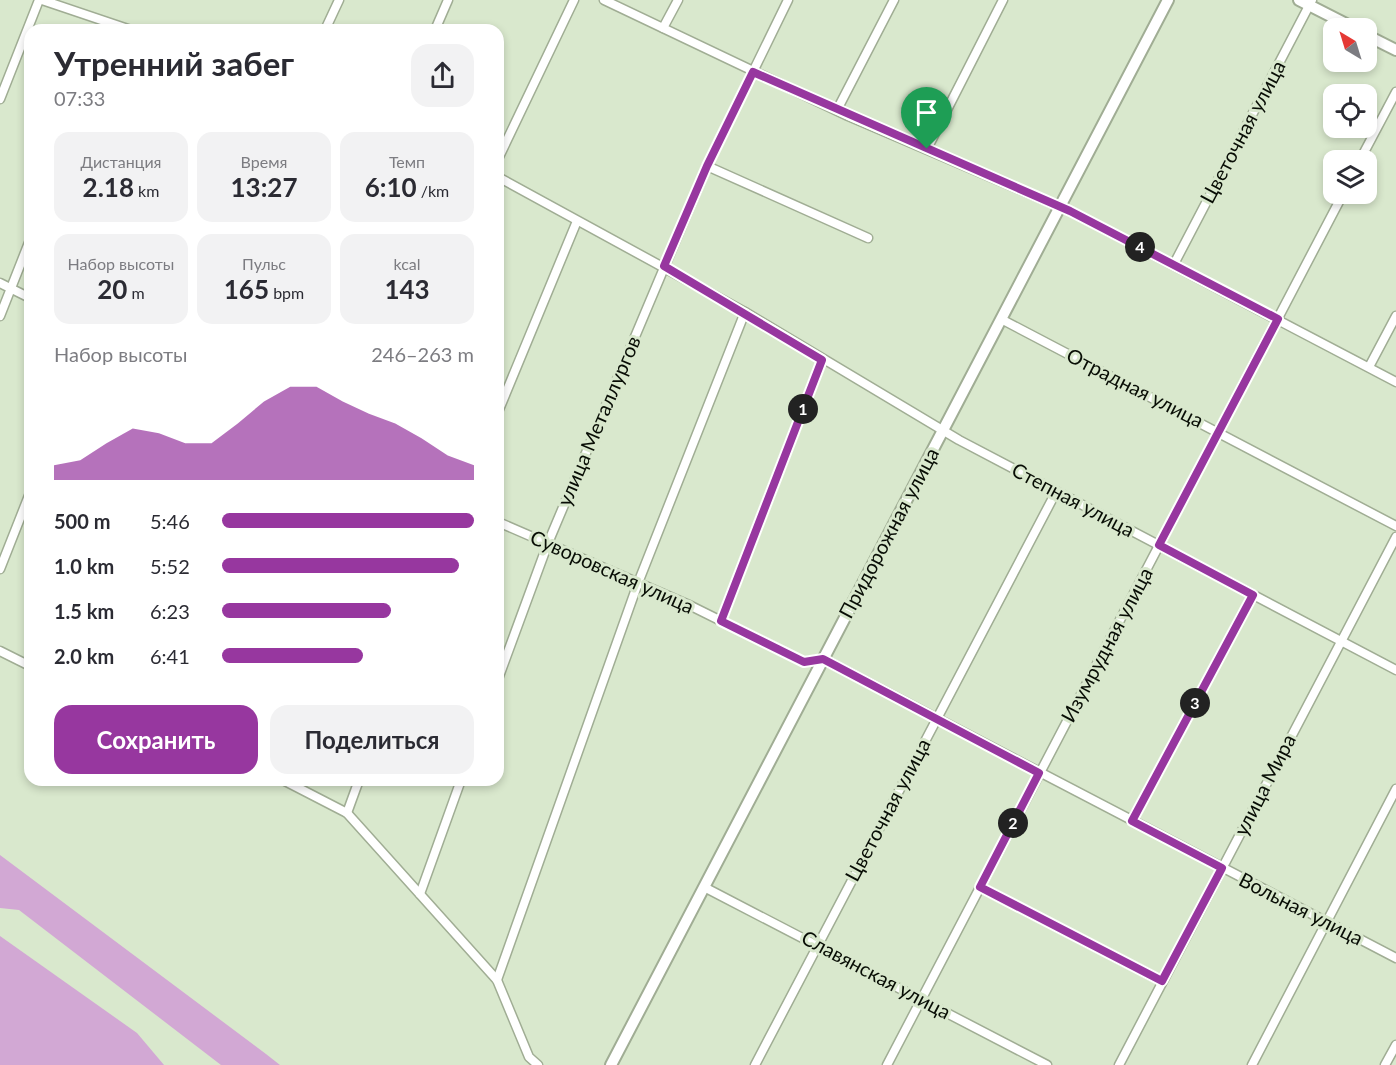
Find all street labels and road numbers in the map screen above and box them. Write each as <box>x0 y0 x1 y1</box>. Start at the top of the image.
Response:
street label: Цветочная улица <box>1194 56 1290 207</box>
street label: улица Металлургов <box>551 332 645 509</box>
street label: Отрадная улица <box>1063 342 1208 432</box>
street label: Придорожная улица <box>833 443 943 622</box>
street label: Степная улица <box>1008 457 1139 541</box>
street label: Суворовская улица <box>527 524 698 618</box>
street label: Изумрудная улица <box>1055 563 1157 726</box>
street label: улица Мира <box>1228 730 1300 839</box>
street label: Цветочная улица <box>839 734 935 885</box>
street label: Вольная улица <box>1235 867 1367 950</box>
street label: Славянская улица <box>798 925 955 1024</box>

